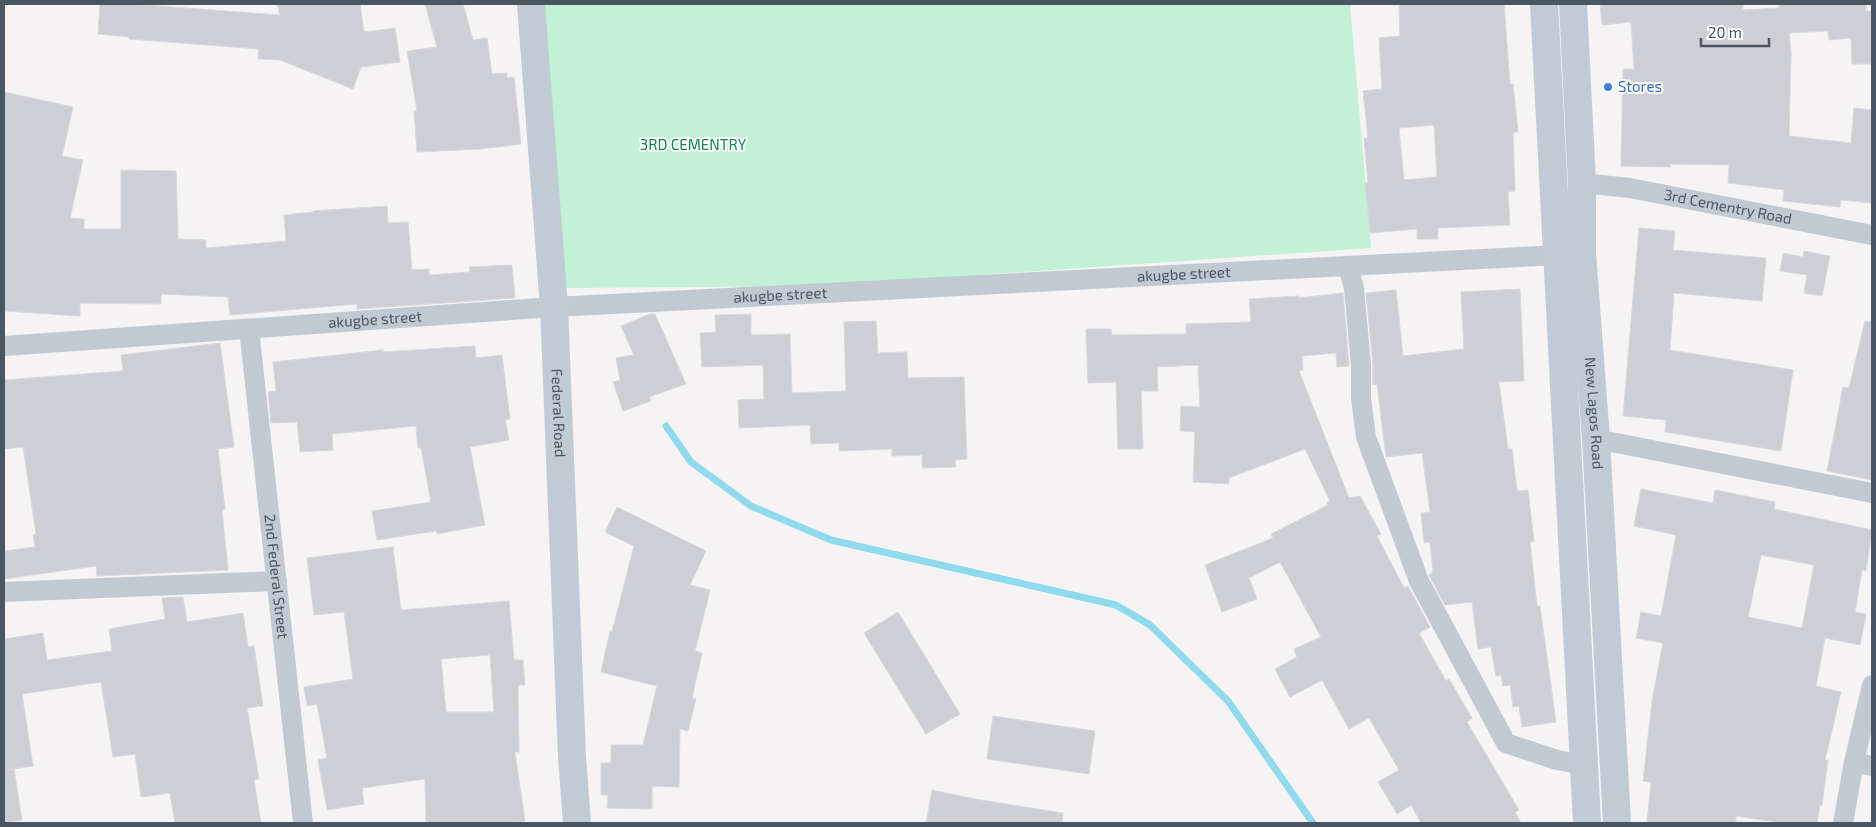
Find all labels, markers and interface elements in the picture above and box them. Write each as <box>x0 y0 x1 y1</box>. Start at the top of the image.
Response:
scale bar <box>1701 15 1768 47</box>
text: 20 m <box>1708 23 1742 41</box>
place label: Stores <box>1618 77 1662 95</box>
marker: Stores <box>1602 81 1614 93</box>
park label: 3RD CEMENTRY <box>640 135 747 153</box>
street label: 3rd Cementry Road <box>1663 185 1794 227</box>
street label: akugbe street <box>1136 262 1231 285</box>
street label: akugbe street <box>733 283 828 306</box>
street label: akugbe street <box>328 306 423 331</box>
street label: New Lagos Road <box>1582 357 1608 470</box>
street label: Federal Road <box>548 368 570 458</box>
street label: 2nd Federal Street <box>261 513 293 640</box>

